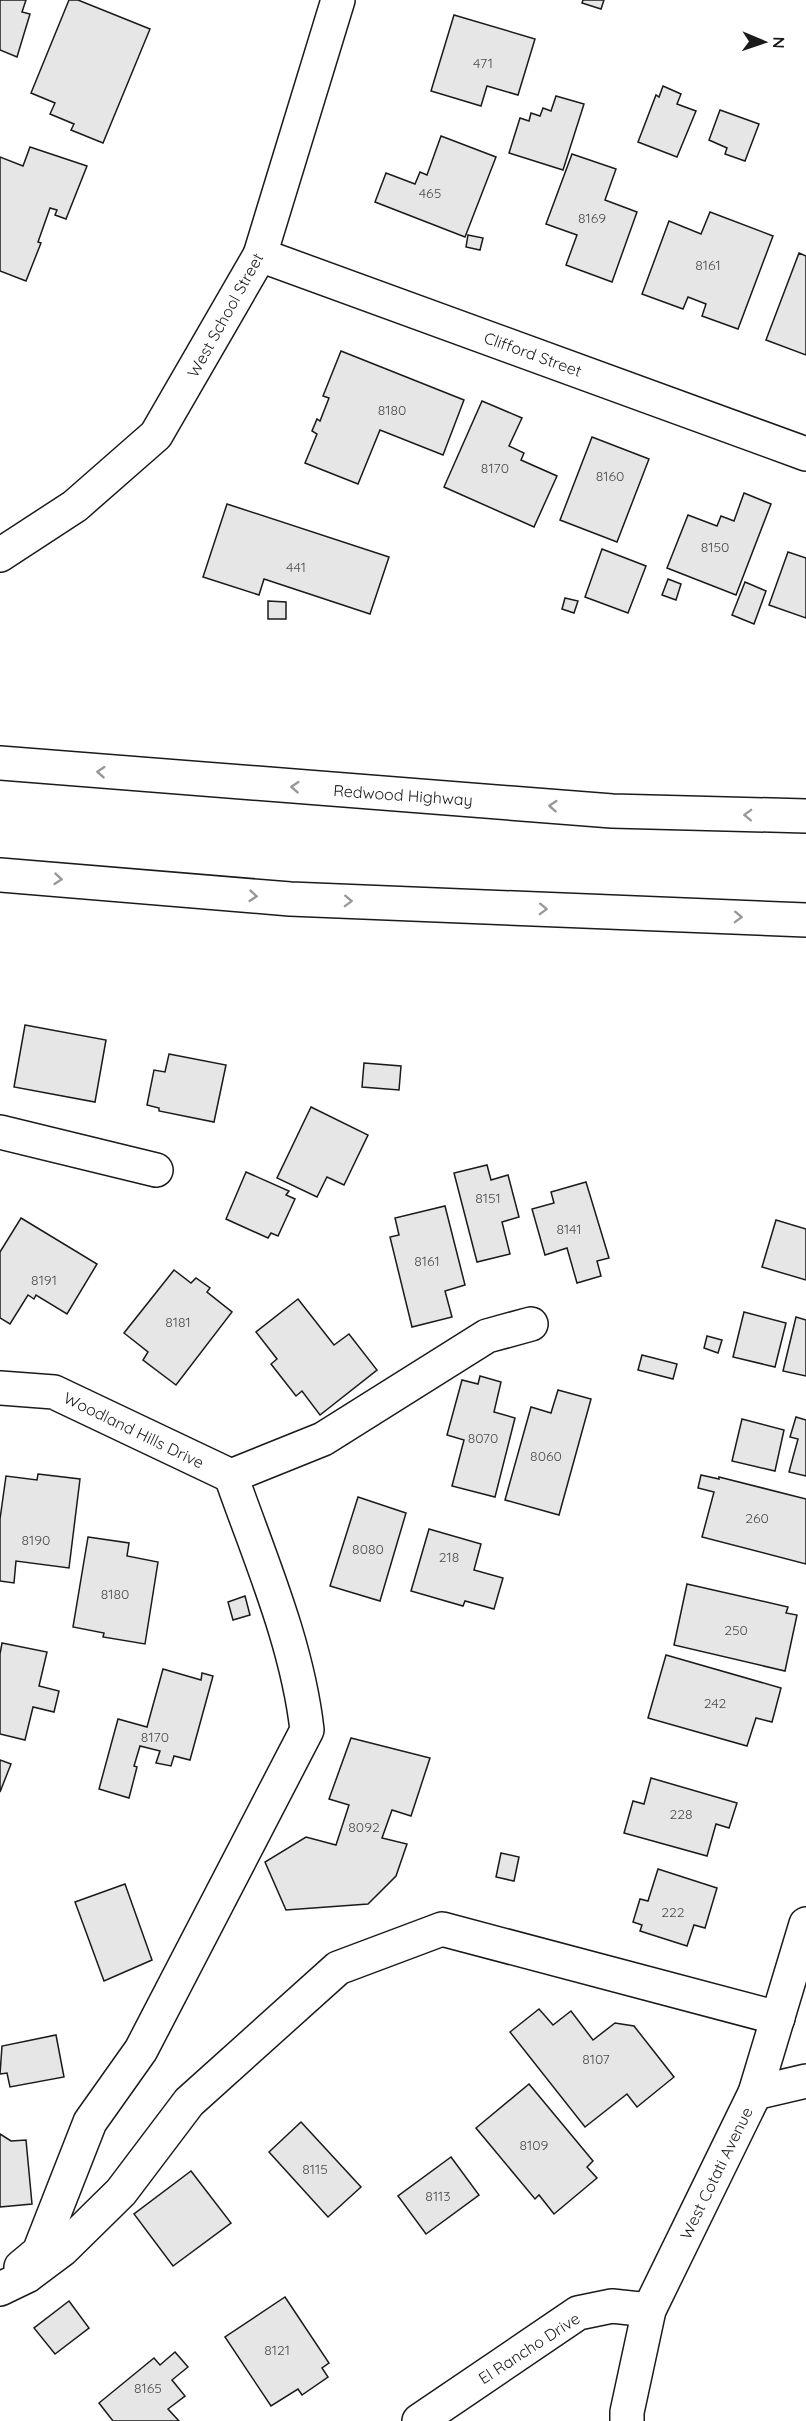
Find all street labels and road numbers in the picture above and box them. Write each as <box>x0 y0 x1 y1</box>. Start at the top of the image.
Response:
street label: West School Street <box>183 249 267 381</box>
street label: Clifford Street <box>481 327 585 381</box>
street label: Redwood Highway <box>333 780 473 810</box>
street label: Woodland Hills Drive <box>61 1387 207 1473</box>
street label: West Cotati Avenue <box>675 2104 757 2242</box>
street label: El Rancho Drive <box>475 2308 583 2388</box>

